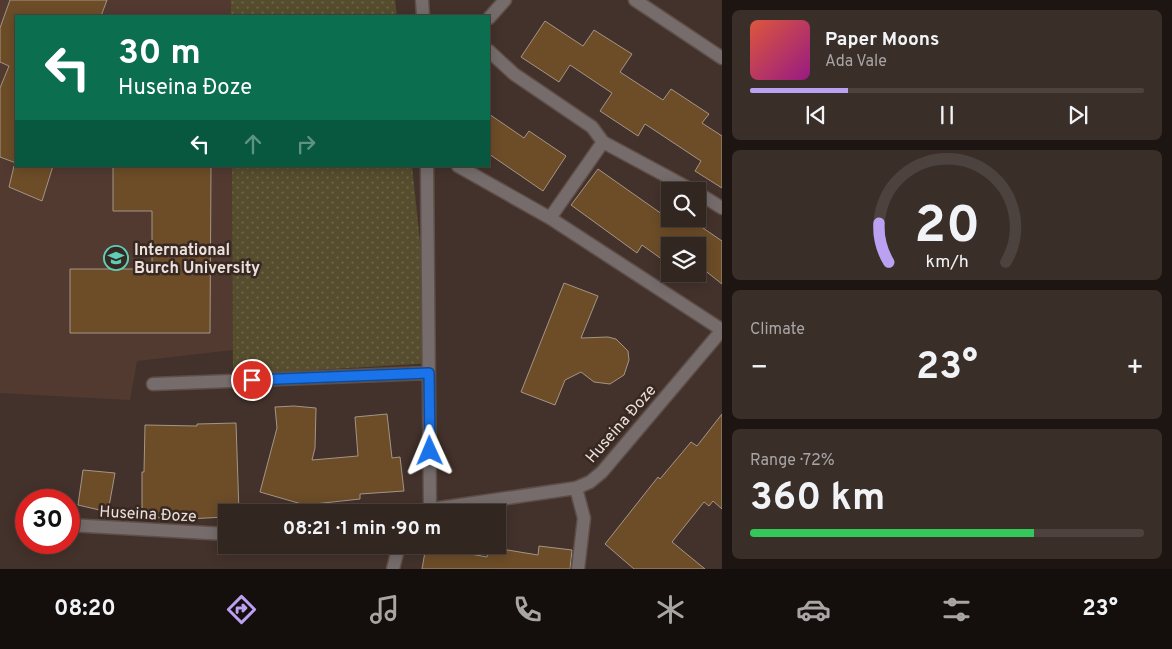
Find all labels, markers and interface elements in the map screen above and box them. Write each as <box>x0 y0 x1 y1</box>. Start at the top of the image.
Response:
text: Paper Moons <box>825 28 939 52</box>
text: 30 m <box>118 32 201 76</box>
icon: left <box>35 35 100 100</box>
text: Ada Vale <box>825 52 887 72</box>
text: Huseina Đoze <box>118 75 252 102</box>
icon: previous <box>802 101 830 129</box>
icon: pause <box>933 101 961 129</box>
icon: next <box>1064 101 1092 129</box>
icon: left <box>186 130 214 158</box>
icon: ahead <box>239 130 267 158</box>
icon: right <box>292 130 320 158</box>
map controls <box>661 182 706 282</box>
button: search <box>661 182 706 227</box>
text: 20 <box>914 195 980 261</box>
button: layers <box>661 237 706 282</box>
place label: International Burch University <box>134 241 260 279</box>
school or university icon: International Burch University <box>103 245 129 271</box>
text: km/h <box>925 251 969 274</box>
text: Climate <box>750 320 805 340</box>
text: 23° <box>916 344 978 393</box>
text: − <box>750 351 768 387</box>
text: + <box>1126 351 1144 387</box>
pin <box>231 359 273 401</box>
icon: arrive <box>238 366 266 394</box>
street label: Huseina Đoze <box>582 381 661 468</box>
position arrow <box>403 424 455 476</box>
text: Range · 72% <box>750 451 835 471</box>
text: 360 km <box>750 475 885 524</box>
speed limit sign: 30 <box>15 489 80 554</box>
street label: Huseina Đoze <box>99 502 197 528</box>
text: 08:21 · 1 min · 90 m <box>283 517 441 541</box>
icon: directions <box>224 592 259 627</box>
icon: music <box>367 592 402 627</box>
icon: phone <box>510 592 545 627</box>
icon: climate <box>653 592 688 627</box>
icon: car <box>796 592 831 627</box>
icon: filters <box>939 592 974 627</box>
text: 08:20 <box>54 596 116 623</box>
text: 23° <box>1082 596 1118 623</box>

